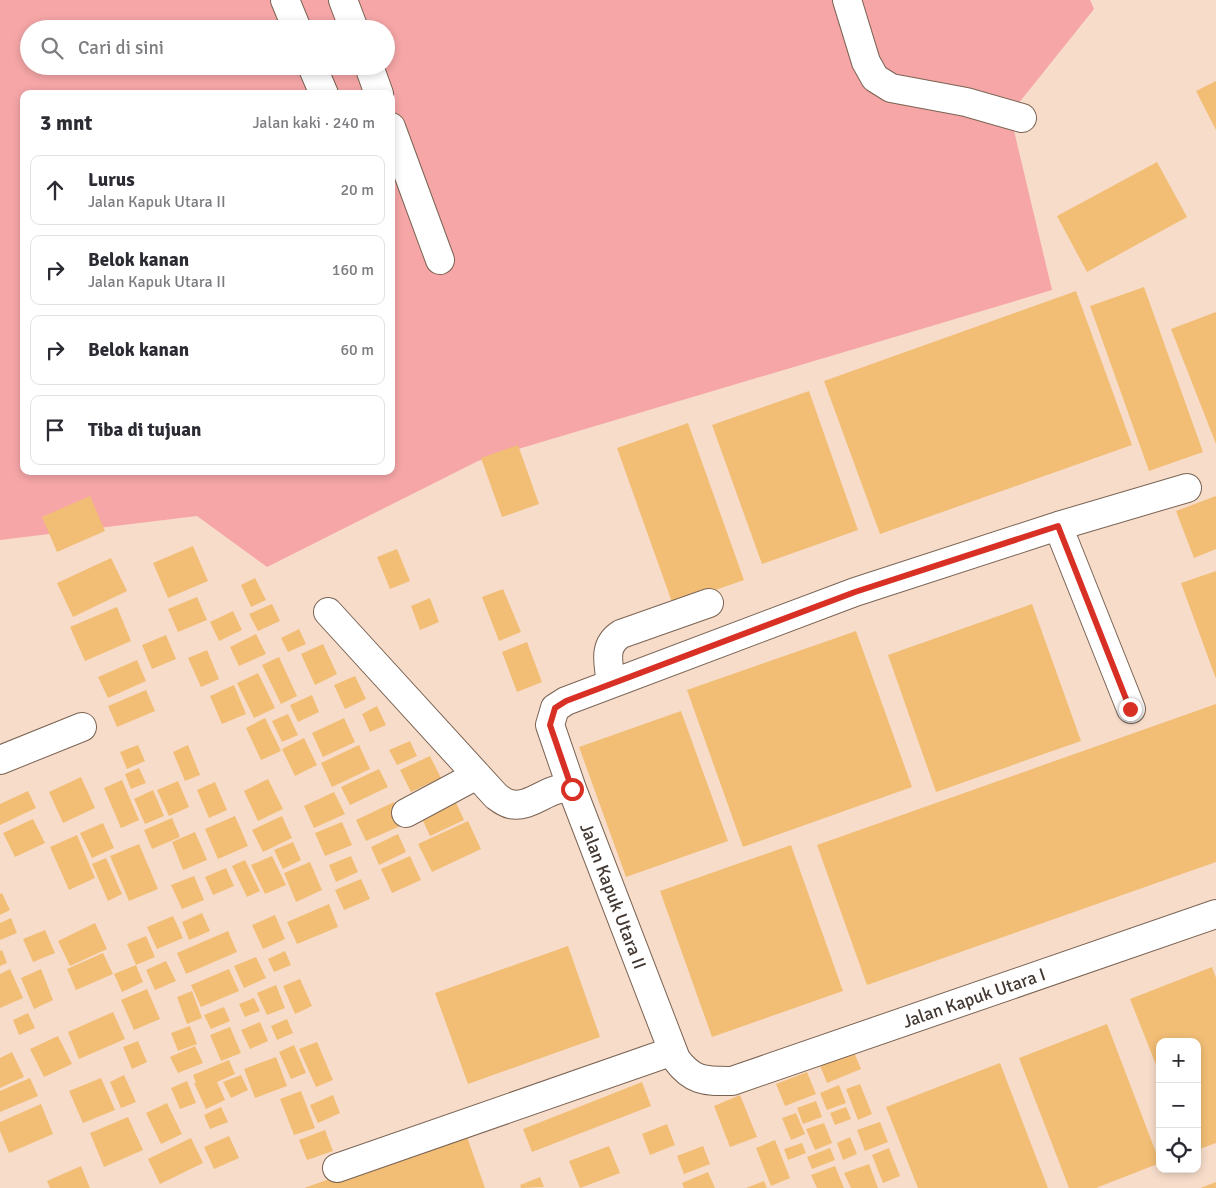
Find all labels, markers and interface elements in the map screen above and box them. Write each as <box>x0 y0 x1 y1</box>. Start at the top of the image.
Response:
search box <box>20 20 395 75</box>
icon: search <box>38 34 66 62</box>
text: Cari di sini <box>78 36 164 60</box>
text: 3 mnt <box>40 110 92 136</box>
text: Jalan kaki · 240 m <box>253 113 375 133</box>
text: Lurus <box>88 168 135 192</box>
icon: ahead <box>41 176 69 204</box>
text: 20 m <box>340 180 374 200</box>
text: Jalan Kapuk Utara II <box>88 192 226 212</box>
text: Belok kanan <box>88 248 189 272</box>
icon: right <box>41 256 69 284</box>
text: 160 m <box>332 260 374 280</box>
text: Jalan Kapuk Utara II <box>88 272 226 292</box>
icon: right <box>41 336 69 364</box>
text: Belok kanan <box>88 338 189 362</box>
text: 60 m <box>340 340 374 360</box>
icon: arrive <box>41 416 69 444</box>
text: Tiba di tujuan <box>88 418 201 442</box>
route end <box>1119 698 1142 721</box>
route start <box>561 778 584 801</box>
street label: Jalan Kapuk Utara II <box>575 820 651 972</box>
street label: Jalan Kapuk Utara I <box>900 963 1048 1033</box>
map controls <box>1156 1038 1201 1173</box>
button: + <box>1156 1038 1201 1083</box>
button: − <box>1156 1083 1201 1128</box>
button: locate <box>1156 1128 1201 1173</box>

